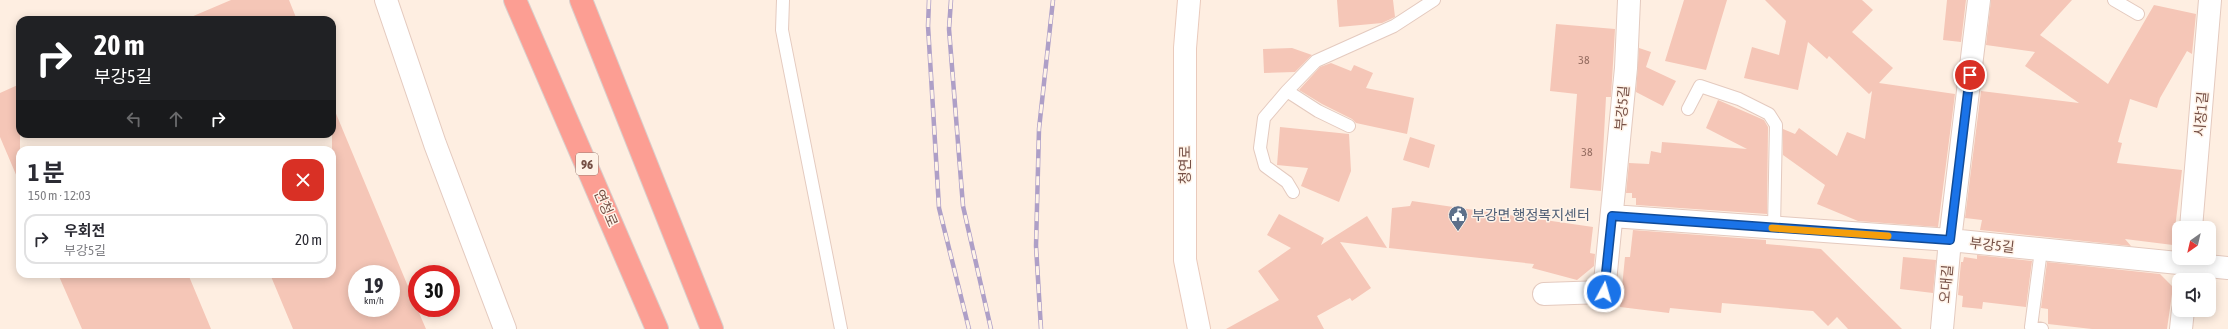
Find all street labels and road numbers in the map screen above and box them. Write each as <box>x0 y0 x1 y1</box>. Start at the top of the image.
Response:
street label: 부강5길 <box>1612 85 1632 131</box>
street label: 시장1길 <box>2191 91 2211 137</box>
street label: 청연로 <box>1177 146 1193 184</box>
road number: 96 <box>576 153 598 175</box>
street label: 연청로 <box>591 187 621 229</box>
street label: 부강5길 <box>1969 235 2015 255</box>
street label: 오대길 <box>1936 264 1956 304</box>

